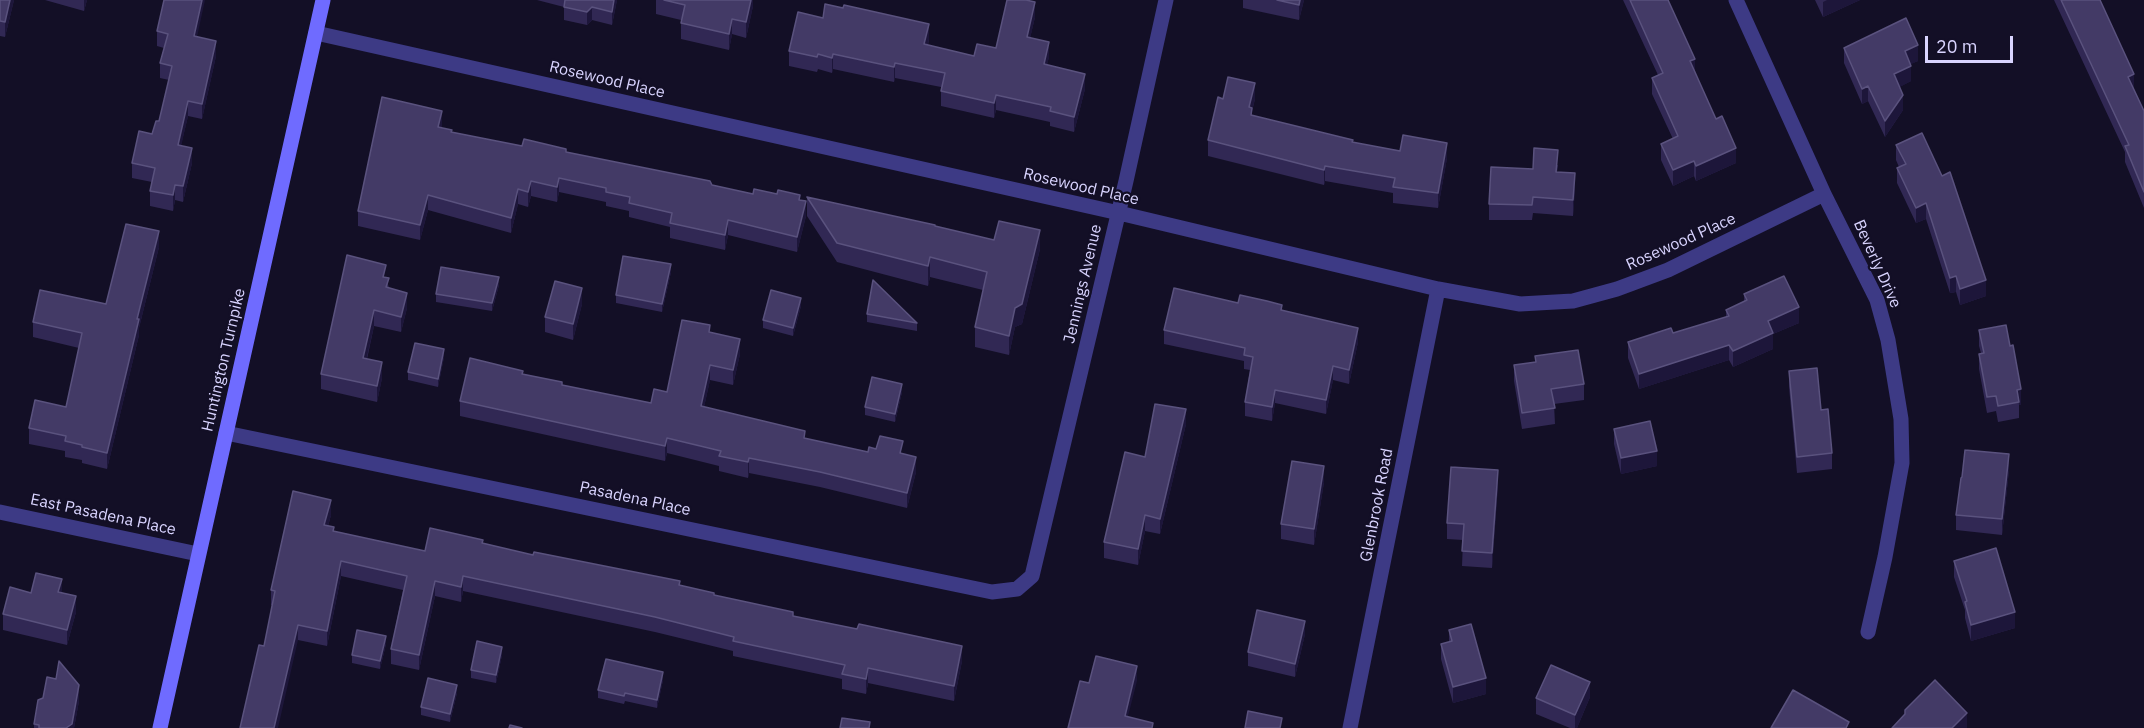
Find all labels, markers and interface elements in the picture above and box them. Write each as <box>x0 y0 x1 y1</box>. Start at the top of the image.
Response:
scale bar <box>1928 24 2016 62</box>
text: 20 m <box>1936 35 1978 58</box>
street label: Rosewood Place <box>547 57 667 103</box>
street label: Rosewood Place <box>1021 164 1141 210</box>
street label: Rosewood Place <box>1623 209 1739 275</box>
street label: Beverly Drive <box>1849 217 1905 311</box>
street label: Jennings Avenue <box>1060 223 1106 345</box>
street label: Huntington Turnpike <box>198 286 250 434</box>
street label: Glenbrook Road <box>1357 447 1397 563</box>
street label: Pasadena Place <box>578 478 692 520</box>
street label: East Pasadena Place <box>29 490 177 540</box>

